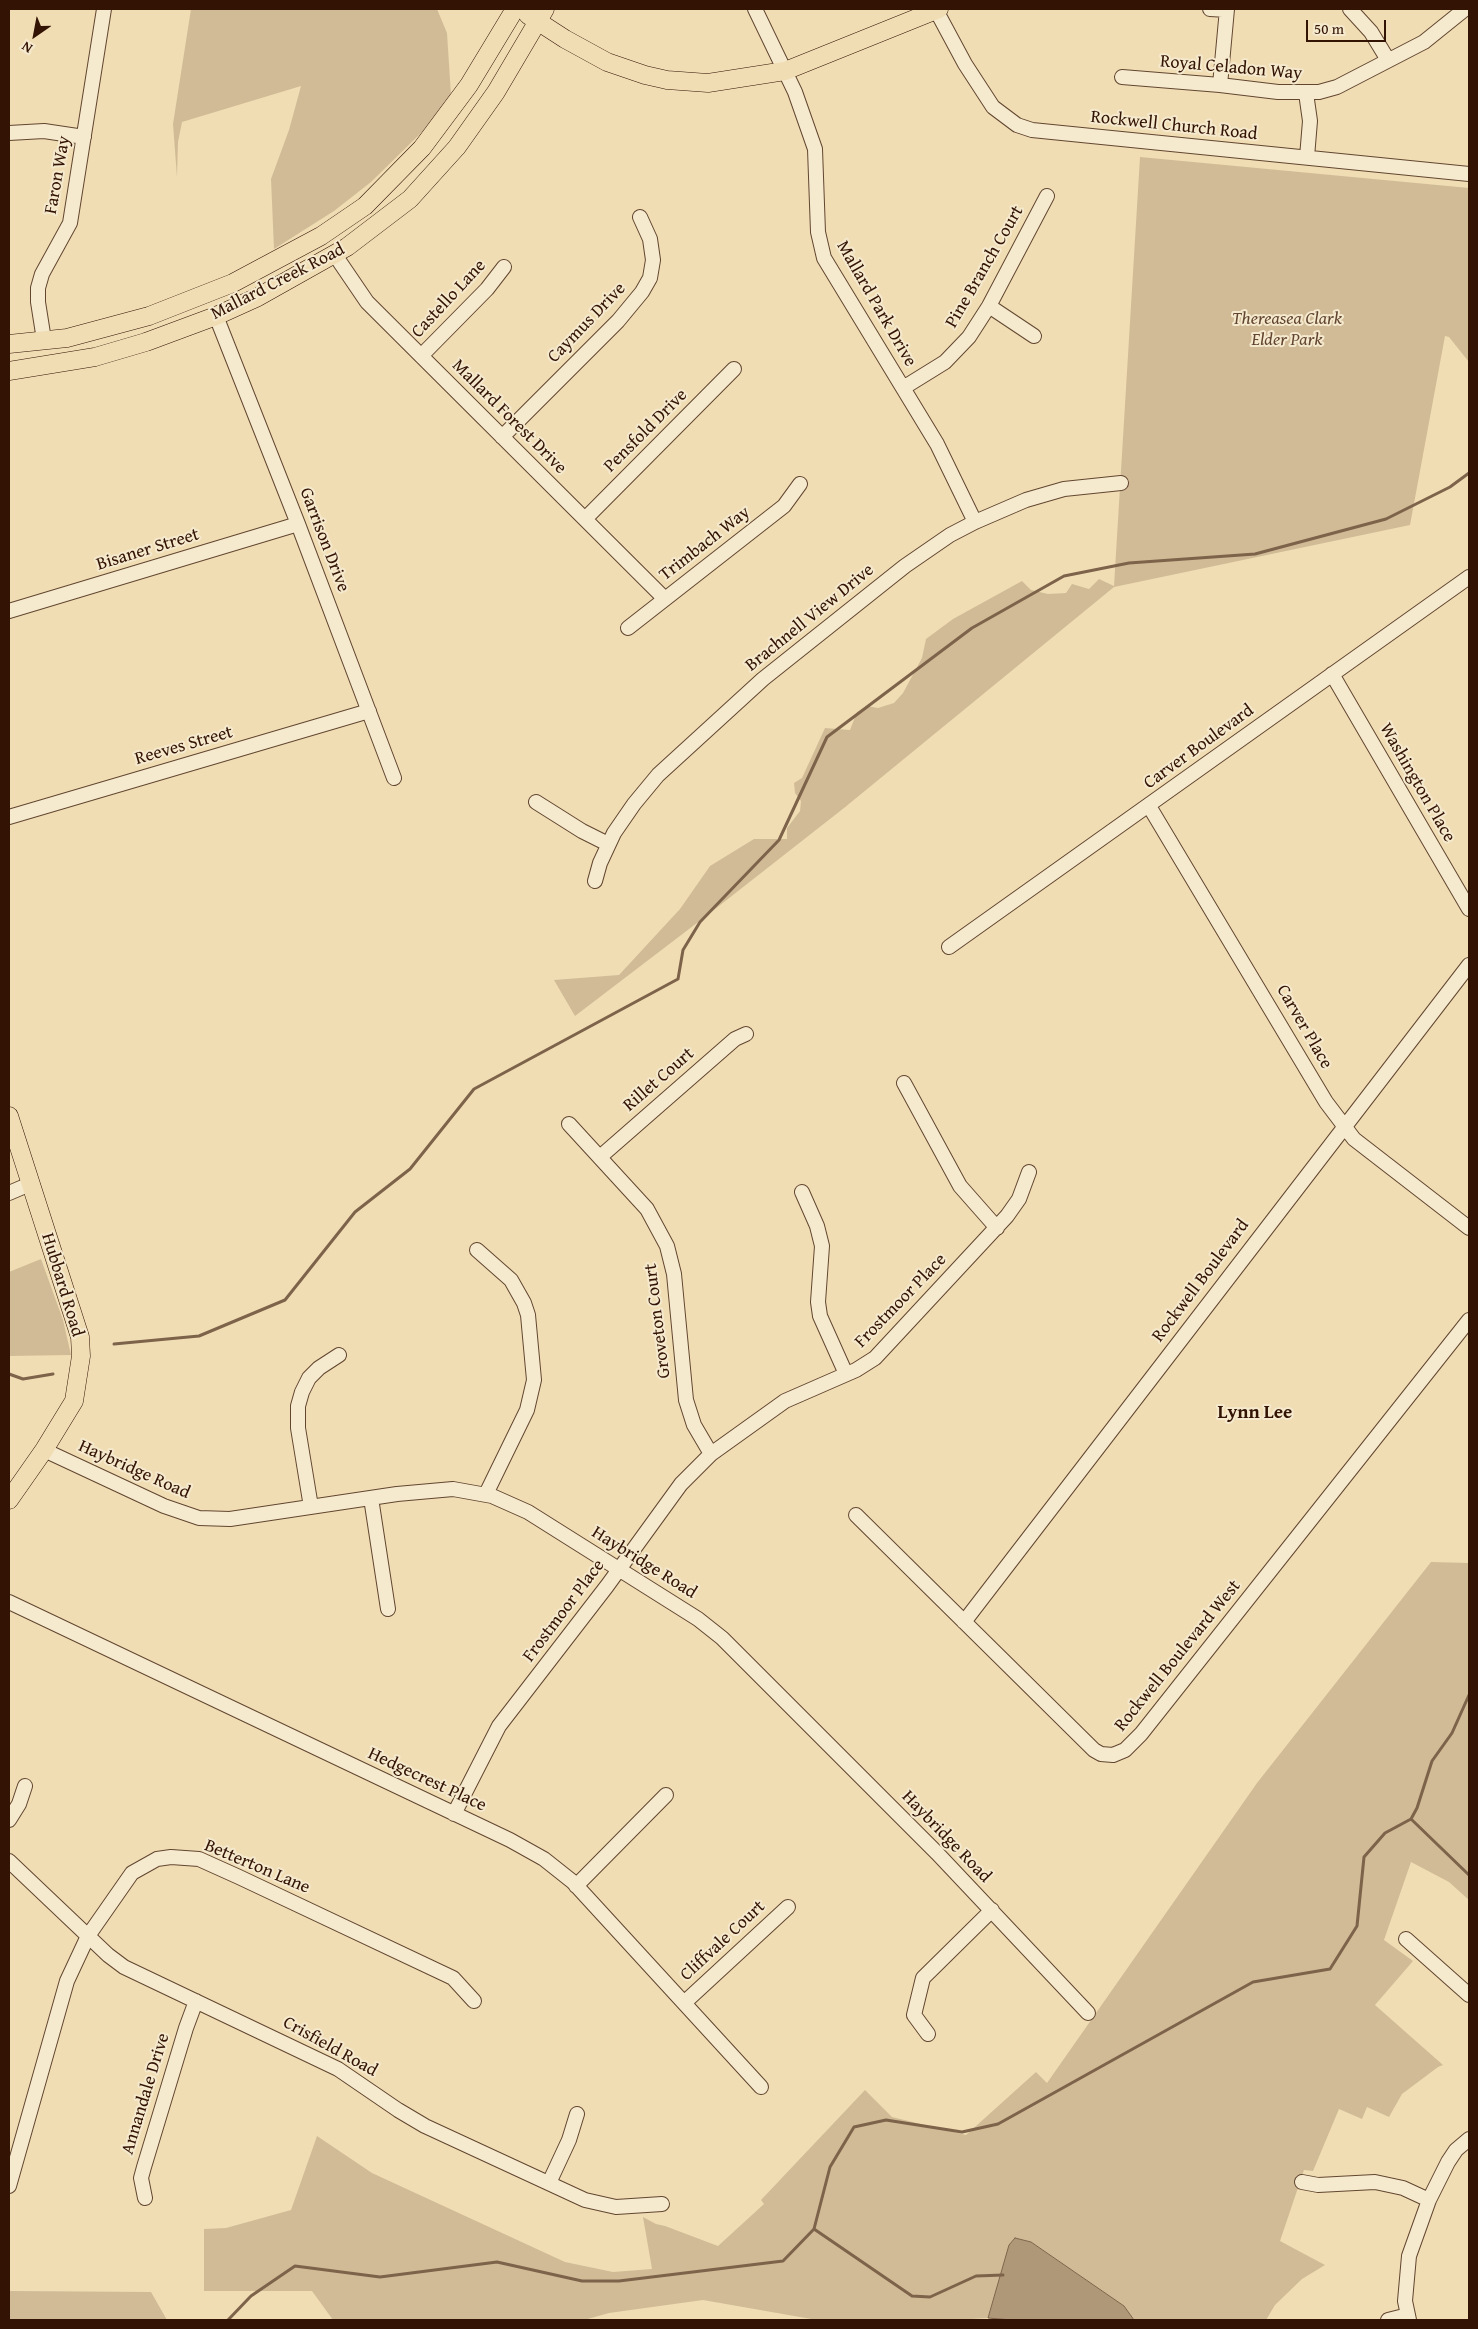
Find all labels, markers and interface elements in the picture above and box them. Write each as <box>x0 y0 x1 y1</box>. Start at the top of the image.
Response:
north arrow <box>10 10 60 60</box>
scale bar <box>1308 10 1388 42</box>
text: 50 m <box>1314 18 1344 39</box>
text: N <box>17 37 36 59</box>
street label: Royal Celadon Way <box>1159 51 1303 85</box>
street label: Rockwell Church Road <box>1090 107 1258 145</box>
street label: Faron Way <box>40 134 76 216</box>
street label: Pine Branch Court <box>941 202 1029 332</box>
street label: Mallard Park Drive <box>831 237 921 371</box>
street label: Mallard Creek Road <box>207 239 349 325</box>
street label: Castello Lane <box>407 255 491 343</box>
street label: Caymus Drive <box>543 278 631 368</box>
park label: Thereasea Clark Elder Park <box>1232 308 1342 350</box>
street label: Mallard Forest Drive <box>447 355 571 479</box>
street label: Pensfold Drive <box>600 385 692 477</box>
street label: Garrison Drive <box>294 485 354 595</box>
street label: Trimbach Way <box>655 502 755 586</box>
street label: Bisaner Street <box>94 524 202 576</box>
street label: Brachnell View Drive <box>741 560 879 676</box>
street label: Carver Boulevard <box>1140 700 1258 794</box>
street label: Washington Place <box>1374 720 1460 846</box>
street label: Reeves Street <box>133 722 235 770</box>
street label: Carver Place <box>1271 981 1337 1073</box>
street label: Rillet Court <box>619 1043 699 1117</box>
street label: Rockwell Boulevard <box>1148 1215 1254 1347</box>
street label: Hubbard Road <box>36 1231 88 1339</box>
street label: Frostmoor Place <box>851 1249 951 1353</box>
street label: Groveton Court <box>640 1262 676 1380</box>
district label: Lynn Lee <box>1218 1402 1292 1424</box>
street label: Haybridge Road <box>75 1436 193 1504</box>
street label: Haybridge Road <box>587 1522 701 1604</box>
street label: Frostmoor Place <box>518 1555 610 1667</box>
street label: Rockwell Boulevard West <box>1110 1576 1246 1736</box>
street label: Hedgecrest Place <box>364 1743 490 1817</box>
street label: Haybridge Road <box>897 1786 995 1888</box>
street label: Betterton Lane <box>201 1835 313 1899</box>
street label: Cliffvale Court <box>676 1896 770 1986</box>
street label: Crisfield Road <box>279 2012 381 2082</box>
street label: Annandale Drive <box>117 2031 175 2157</box>

